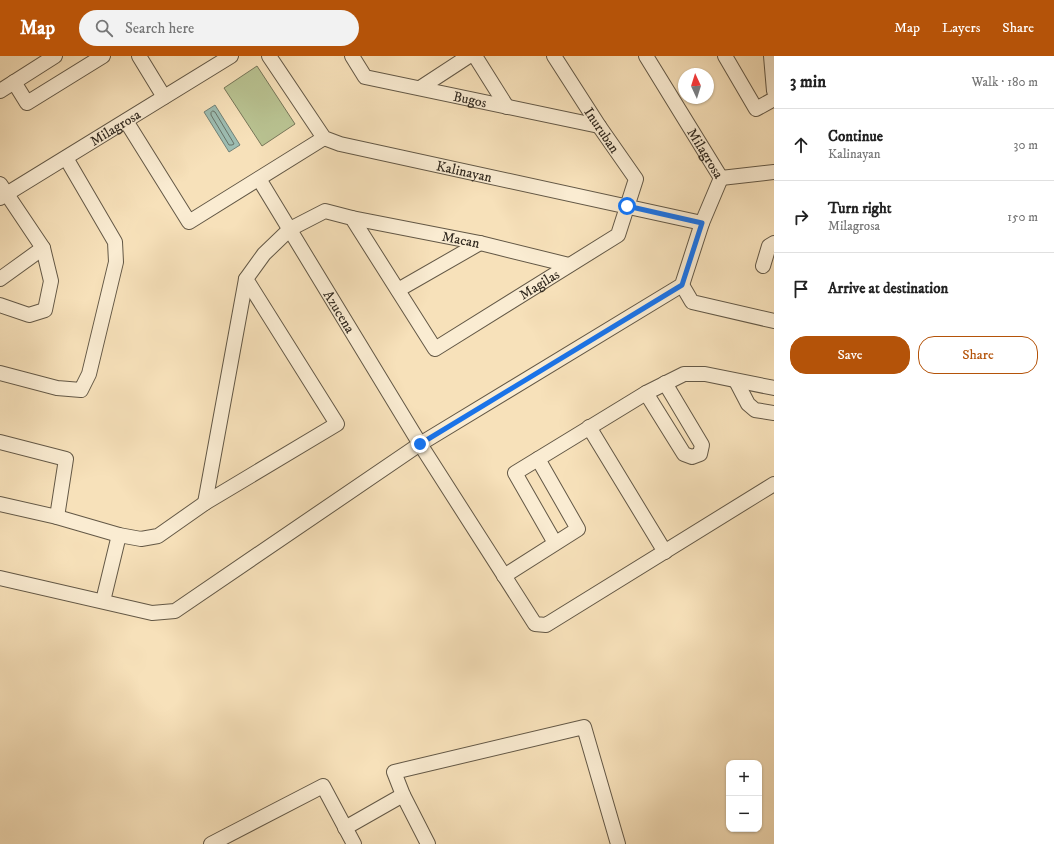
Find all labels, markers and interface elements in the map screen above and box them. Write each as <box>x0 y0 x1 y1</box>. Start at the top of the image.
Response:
search box <box>79 10 359 46</box>
text: Map <box>20 17 55 40</box>
icon: search <box>93 17 115 39</box>
text: Search here <box>125 19 194 38</box>
text: Map <box>894 19 920 37</box>
text: Layers <box>942 19 980 37</box>
text: Share <box>1002 19 1034 37</box>
north arrow <box>678 68 714 104</box>
text: 3 min <box>790 71 826 93</box>
text: Walk · 180 m <box>971 74 1038 90</box>
street label: Bugos <box>451 88 489 112</box>
street label: Inuruban <box>579 104 623 158</box>
street label: Milagrosa <box>87 106 144 151</box>
street label: Milagrosa <box>682 125 727 182</box>
text: Continue <box>828 127 883 146</box>
icon: ahead <box>790 134 812 156</box>
text: 30 m <box>1014 137 1038 153</box>
text: Kalinayan <box>828 146 881 162</box>
street label: Kalinayan <box>434 157 494 187</box>
route start <box>618 197 636 215</box>
text: Turn right <box>828 199 891 218</box>
icon: right <box>790 206 812 228</box>
text: 150 m <box>1007 209 1038 225</box>
text: Milagrosa <box>828 218 880 234</box>
street label: Macan <box>440 228 482 253</box>
street label: Magilas <box>516 266 563 304</box>
icon: arrive <box>790 278 812 300</box>
text: Arrive at destination <box>828 279 948 298</box>
street label: Azucena <box>319 287 359 337</box>
button: Save <box>790 336 910 374</box>
button: Share <box>918 336 1038 374</box>
route end <box>411 435 429 453</box>
map controls <box>726 760 762 832</box>
button: + <box>726 760 762 796</box>
button: − <box>726 796 762 832</box>

